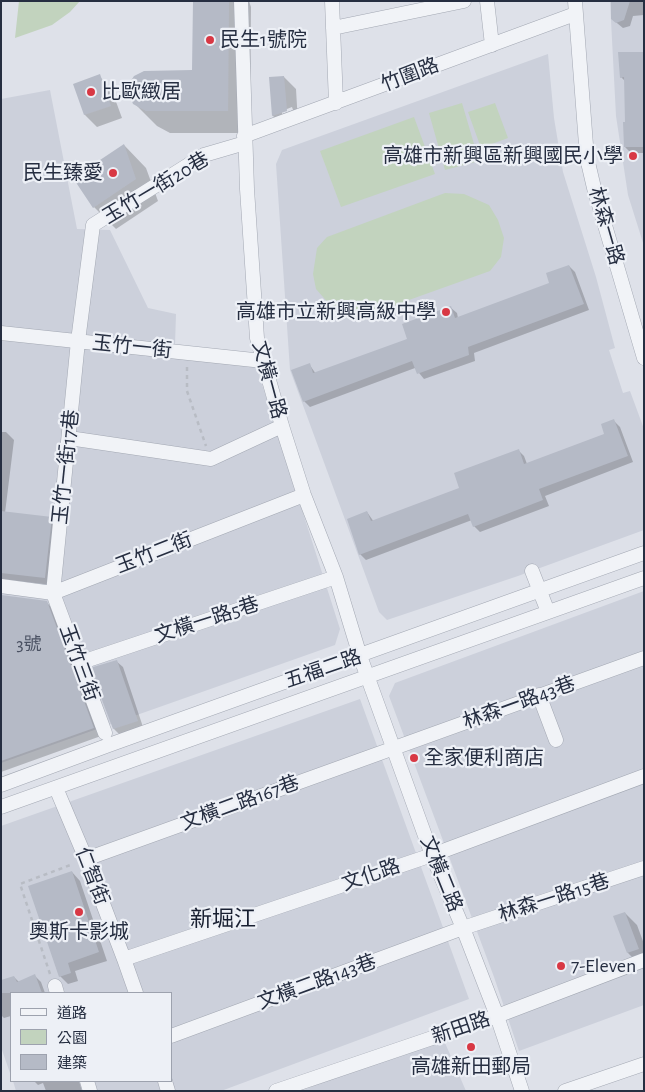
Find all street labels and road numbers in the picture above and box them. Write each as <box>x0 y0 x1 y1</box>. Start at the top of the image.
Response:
street label: 竹圍路 <box>378 53 442 97</box>
street label: 玉竹一街20巷 <box>99 147 213 229</box>
street label: 林森一路 <box>583 184 629 268</box>
street label: 玉竹一街 <box>91 331 173 363</box>
street label: 文橫一路 <box>247 338 291 422</box>
street label: 玉竹一街17巷 <box>48 408 84 526</box>
street label: 玉竹二街 <box>112 527 196 579</box>
street label: 文橫一路5巷 <box>152 592 262 648</box>
street label: 玉竹三街 <box>54 621 104 705</box>
street label: 五福二路 <box>281 645 365 693</box>
street label: 林森一路43巷 <box>460 672 578 734</box>
street label: 文橫二路167巷 <box>177 770 303 836</box>
street label: 文橫二路 <box>415 832 467 916</box>
street label: 仁智街 <box>70 844 114 908</box>
street label: 文化路 <box>339 854 403 896</box>
street label: 林森一路15巷 <box>495 869 613 927</box>
street label: 文橫二路143巷 <box>254 949 380 1015</box>
street label: 新田路 <box>429 1007 493 1049</box>

